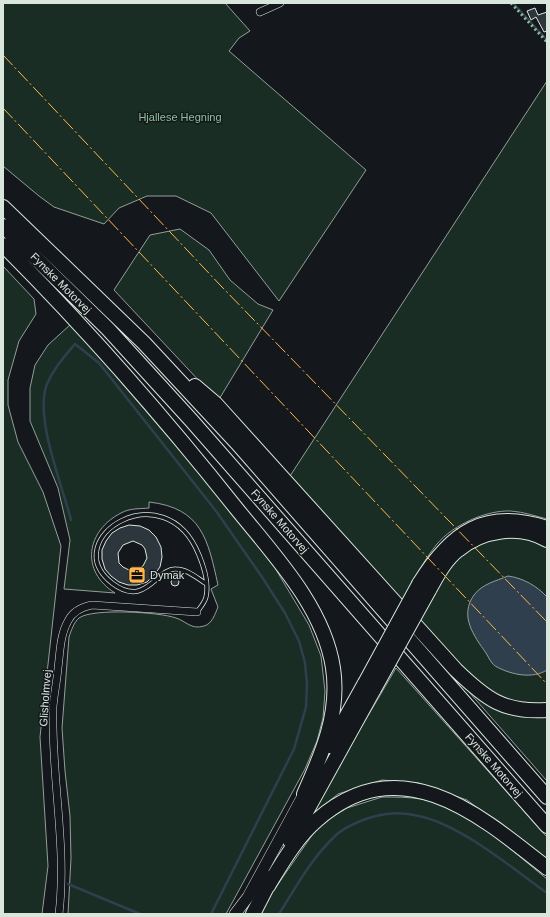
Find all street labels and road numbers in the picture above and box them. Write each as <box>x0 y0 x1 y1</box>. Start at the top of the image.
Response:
street label: Fynske Motorvej <box>28 250 94 316</box>
street label: Fynske Motorvej <box>249 487 311 555</box>
street label: Glisholmvej <box>37 669 53 727</box>
street label: Fynske Motorvej <box>463 731 525 799</box>

